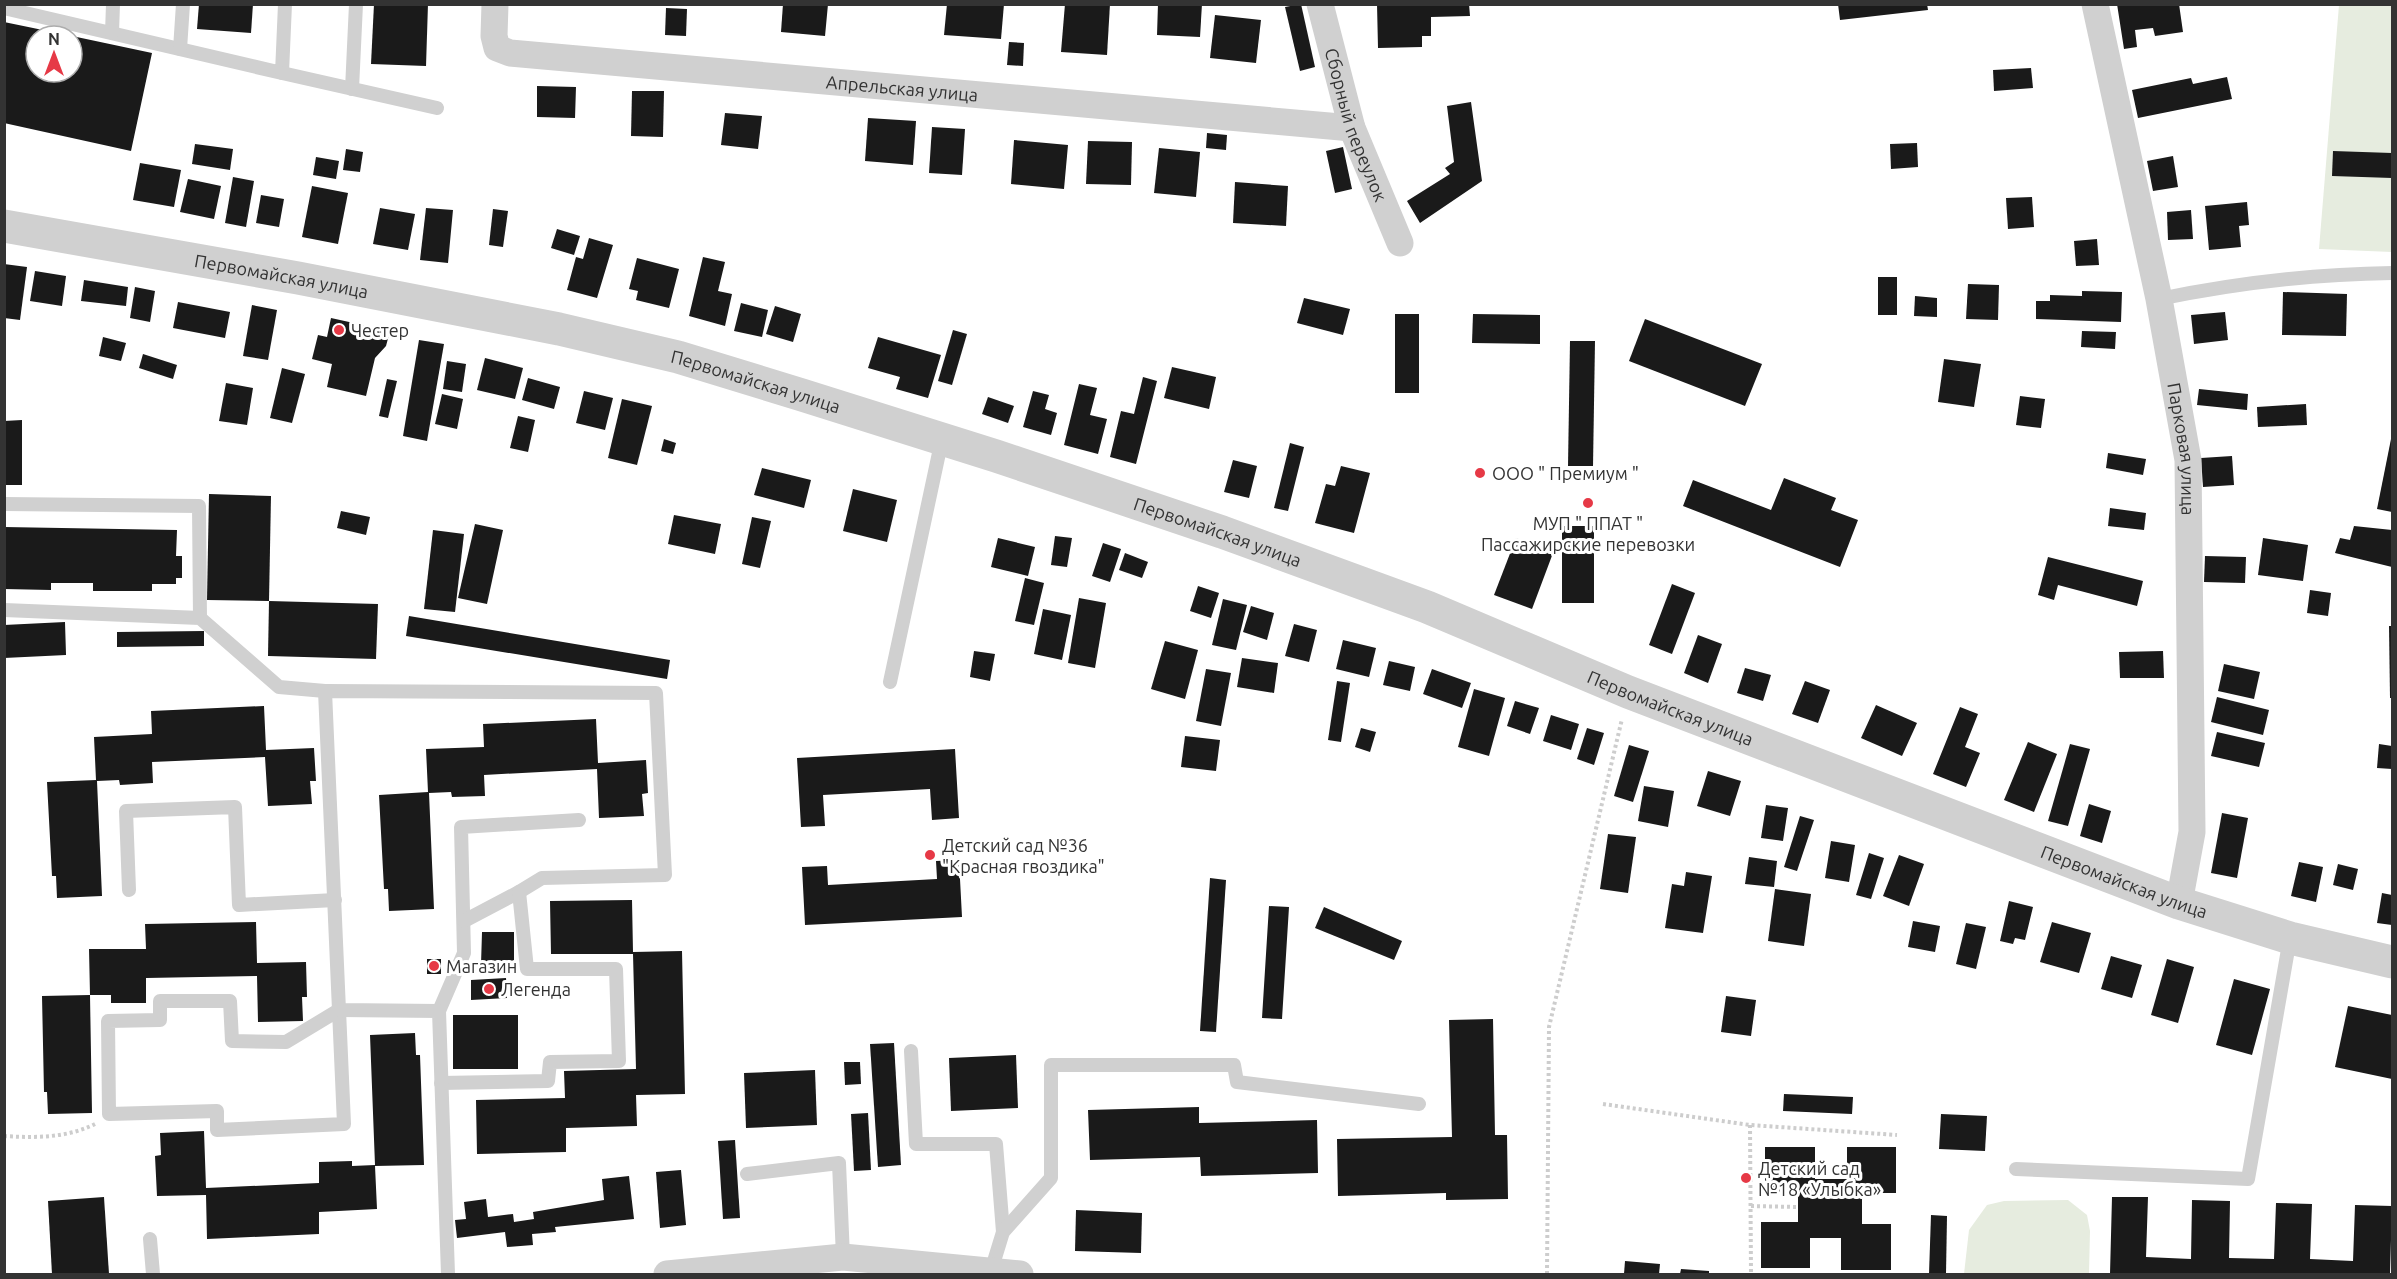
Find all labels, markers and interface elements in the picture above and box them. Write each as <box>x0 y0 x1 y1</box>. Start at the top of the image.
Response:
north arrow <box>24 24 84 84</box>
text: N <box>48 30 60 48</box>
street label: Сборный переулок <box>1322 46 1391 204</box>
street label: Апрельская улица <box>825 71 979 105</box>
street label: Первомайская улица <box>193 250 370 302</box>
place label: Честер <box>351 320 409 340</box>
marker: Честер <box>332 323 346 337</box>
street label: Первомайская улица <box>669 346 843 416</box>
street label: Парковая улица <box>2164 381 2199 516</box>
place label: ООО " Премиум " <box>1492 463 1639 483</box>
marker: ООО " Премиум " <box>1473 466 1487 480</box>
street label: Первомайская улица <box>1131 493 1304 570</box>
marker: МУП " ППАТ " Пассажирские перевозки <box>1581 496 1595 510</box>
place label: МУП " ППАТ " Пассажирские перевозки <box>1481 513 1695 554</box>
street label: Первомайская улица <box>1585 666 1756 749</box>
place label: Детский сад №36 "Красная гвоздика" <box>942 835 1105 876</box>
street label: Первомайская улица <box>2038 841 2210 921</box>
marker: Детский сад №36 "Красная гвоздика" <box>923 848 937 862</box>
place label: Магазин <box>446 956 517 976</box>
marker: Магазин <box>427 959 441 973</box>
place label: Легенда <box>501 979 571 999</box>
marker: Легенда <box>482 982 496 996</box>
place label: Детский сад №18 «Улыбка» <box>1758 1158 1881 1199</box>
marker: Детский сад №18 «Улыбка» <box>1739 1171 1753 1185</box>

